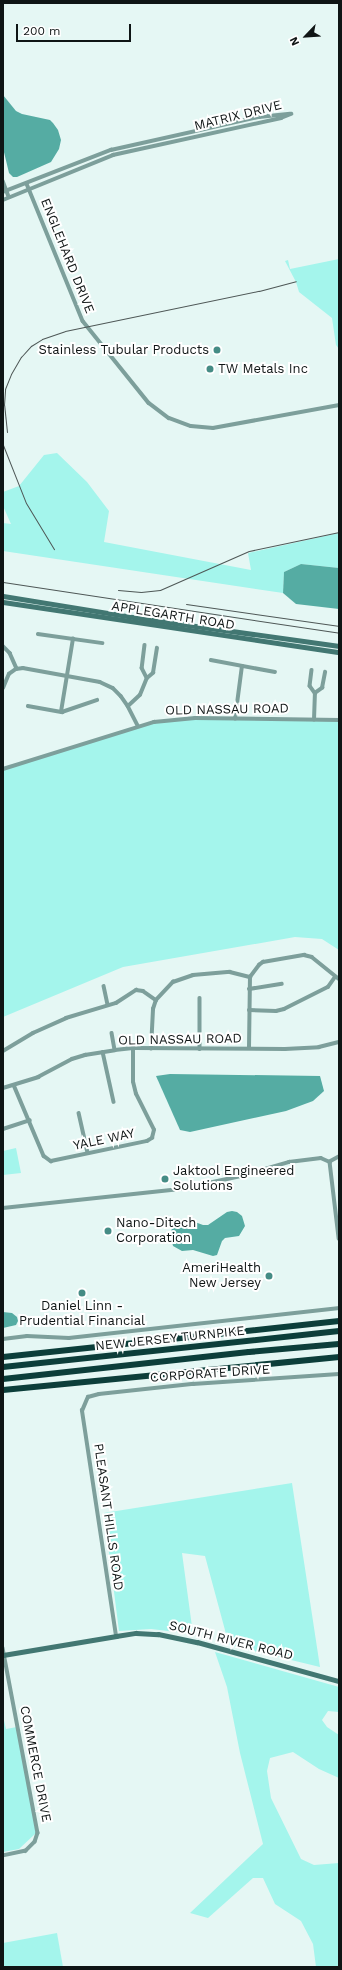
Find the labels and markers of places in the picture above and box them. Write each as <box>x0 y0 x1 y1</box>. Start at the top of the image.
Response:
place label: Stainless Tubular Products <box>38 342 209 358</box>
marker: Stainless Tubular Products <box>212 345 222 355</box>
place label: TW Metals Inc <box>218 361 308 377</box>
marker: TW Metals Inc <box>205 364 215 374</box>
place label: Jaktool Engineered Solutions <box>173 1164 295 1195</box>
marker: Jaktool Engineered Solutions <box>160 1174 170 1184</box>
place label: Nano-Ditech Corporation <box>116 1216 196 1247</box>
marker: Nano-Ditech Corporation <box>103 1226 113 1236</box>
place label: AmeriHealth New Jersey <box>182 1261 261 1292</box>
marker: AmeriHealth New Jersey <box>264 1271 274 1281</box>
marker: Daniel Linn - Prudential Financial <box>77 1288 87 1298</box>
place label: Daniel Linn - Prudential Financial <box>19 1299 145 1330</box>

